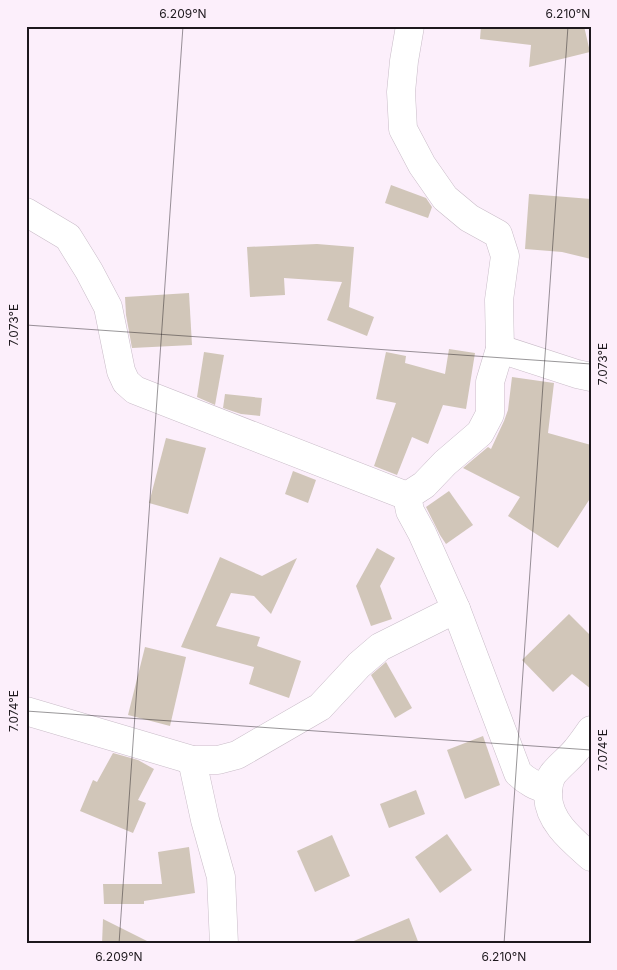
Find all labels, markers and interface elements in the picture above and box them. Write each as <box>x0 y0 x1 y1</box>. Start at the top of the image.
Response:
text: 6.209°N <box>159 6 207 21</box>
text: 6.210°N <box>546 6 590 21</box>
text: 7.073°E <box>6 304 21 346</box>
text: 7.073°E <box>595 343 610 385</box>
text: 7.074°E <box>6 690 21 732</box>
text: 7.074°E <box>595 729 610 771</box>
text: 6.209°N <box>95 949 143 964</box>
text: 6.210°N <box>482 949 526 964</box>

